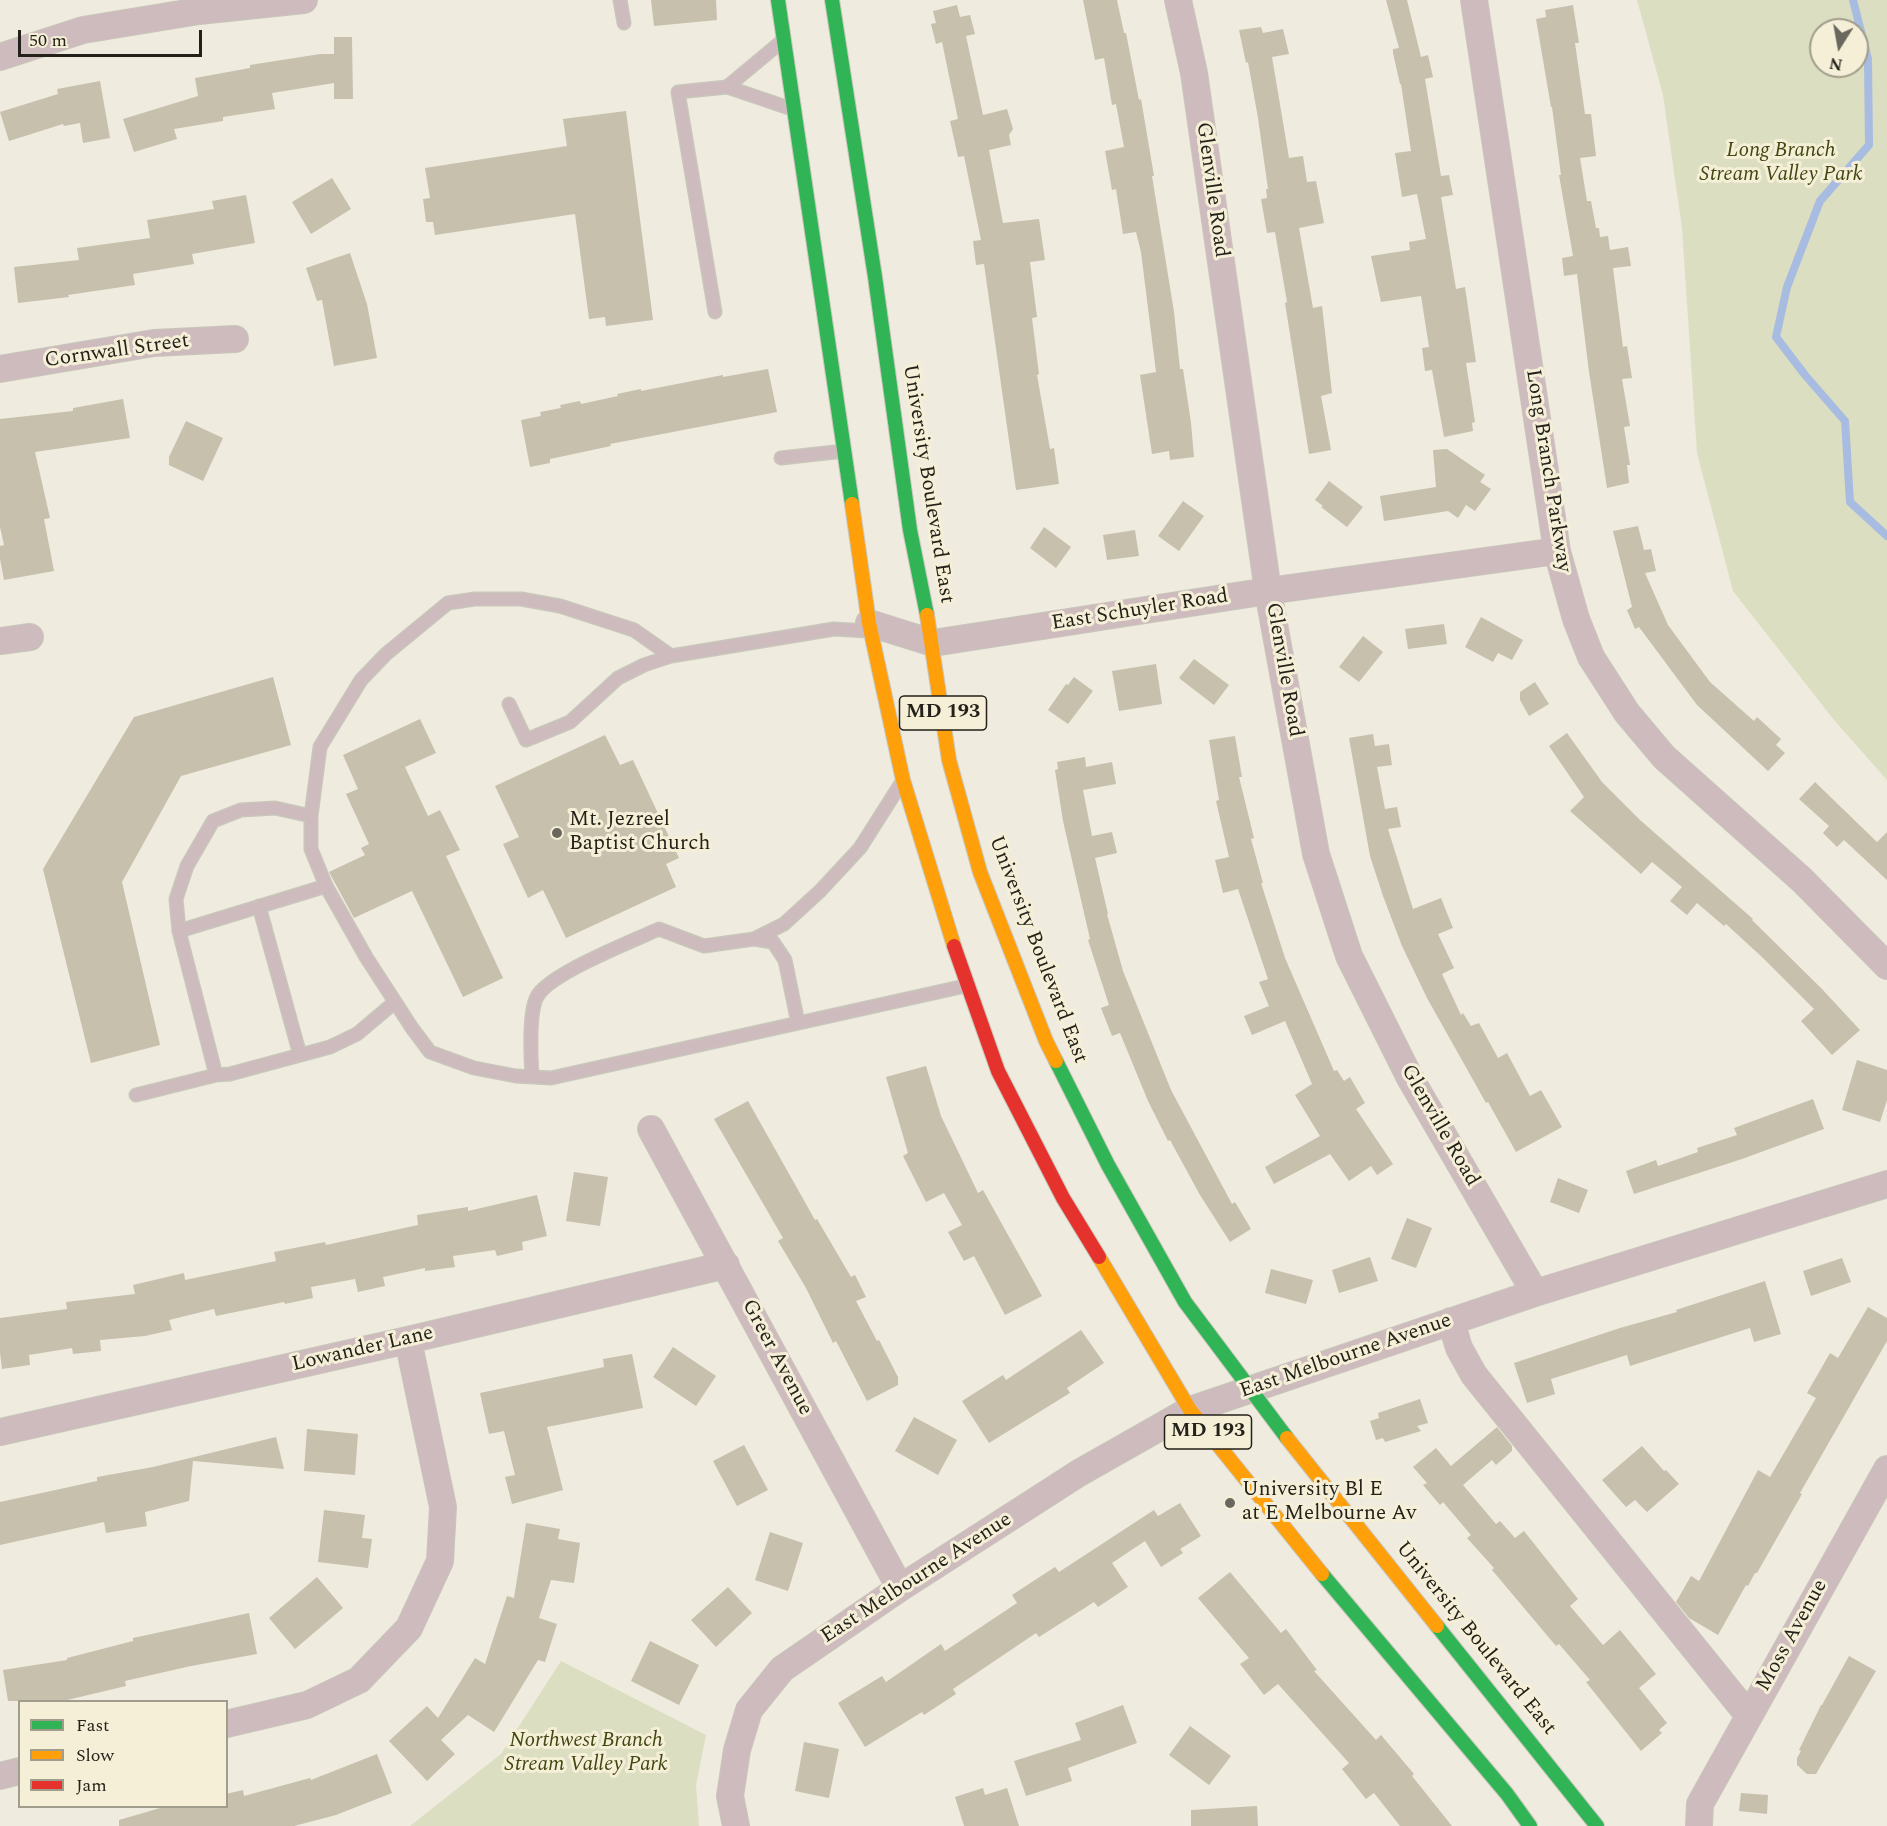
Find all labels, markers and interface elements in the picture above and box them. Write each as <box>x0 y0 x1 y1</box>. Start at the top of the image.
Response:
scale bar <box>21 18 206 56</box>
north arrow <box>1809 18 1869 78</box>
text: 50 m <box>29 27 67 54</box>
text: N <box>1827 51 1845 77</box>
street label: Glenville Road <box>1189 121 1233 259</box>
park label: Long Branch Stream Valley Park <box>1699 139 1863 189</box>
street label: Cornwall Street <box>43 329 191 375</box>
street label: University Boulevard East <box>896 363 958 605</box>
street label: Long Branch Parkway <box>1519 368 1575 574</box>
street label: East Schuyler Road <box>1050 585 1230 637</box>
street label: Glenville Road <box>1259 601 1307 739</box>
road number: MD 193 <box>900 696 986 730</box>
place label: Mt. Jezreel Baptist Church <box>569 808 710 858</box>
marker: Mt. Jezreel Baptist Church <box>550 826 564 840</box>
street label: University Boulevard East <box>982 833 1092 1067</box>
street label: Glenville Road <box>1394 1061 1484 1191</box>
street label: Greer Avenue <box>735 1296 817 1420</box>
street label: East Melbourne Avenue <box>1237 1309 1455 1405</box>
street label: Lowander Lane <box>290 1321 436 1379</box>
road number: MD 193 <box>1164 1415 1252 1449</box>
place label: University Bl E at E Melbourne Av <box>1242 1478 1416 1528</box>
marker: University Bl E at E Melbourne Av <box>1223 1496 1237 1510</box>
street label: East Melbourne Avenue <box>817 1508 1017 1650</box>
street label: University Boulevard East <box>1389 1537 1561 1741</box>
street label: Moss Avenue <box>1752 1576 1834 1696</box>
legend <box>18 1700 228 1808</box>
text: Fast <box>76 1712 109 1739</box>
park label: Northwest Branch Stream Valley Park <box>504 1729 668 1779</box>
text: Slow <box>76 1742 114 1769</box>
text: Jam <box>76 1772 107 1799</box>

